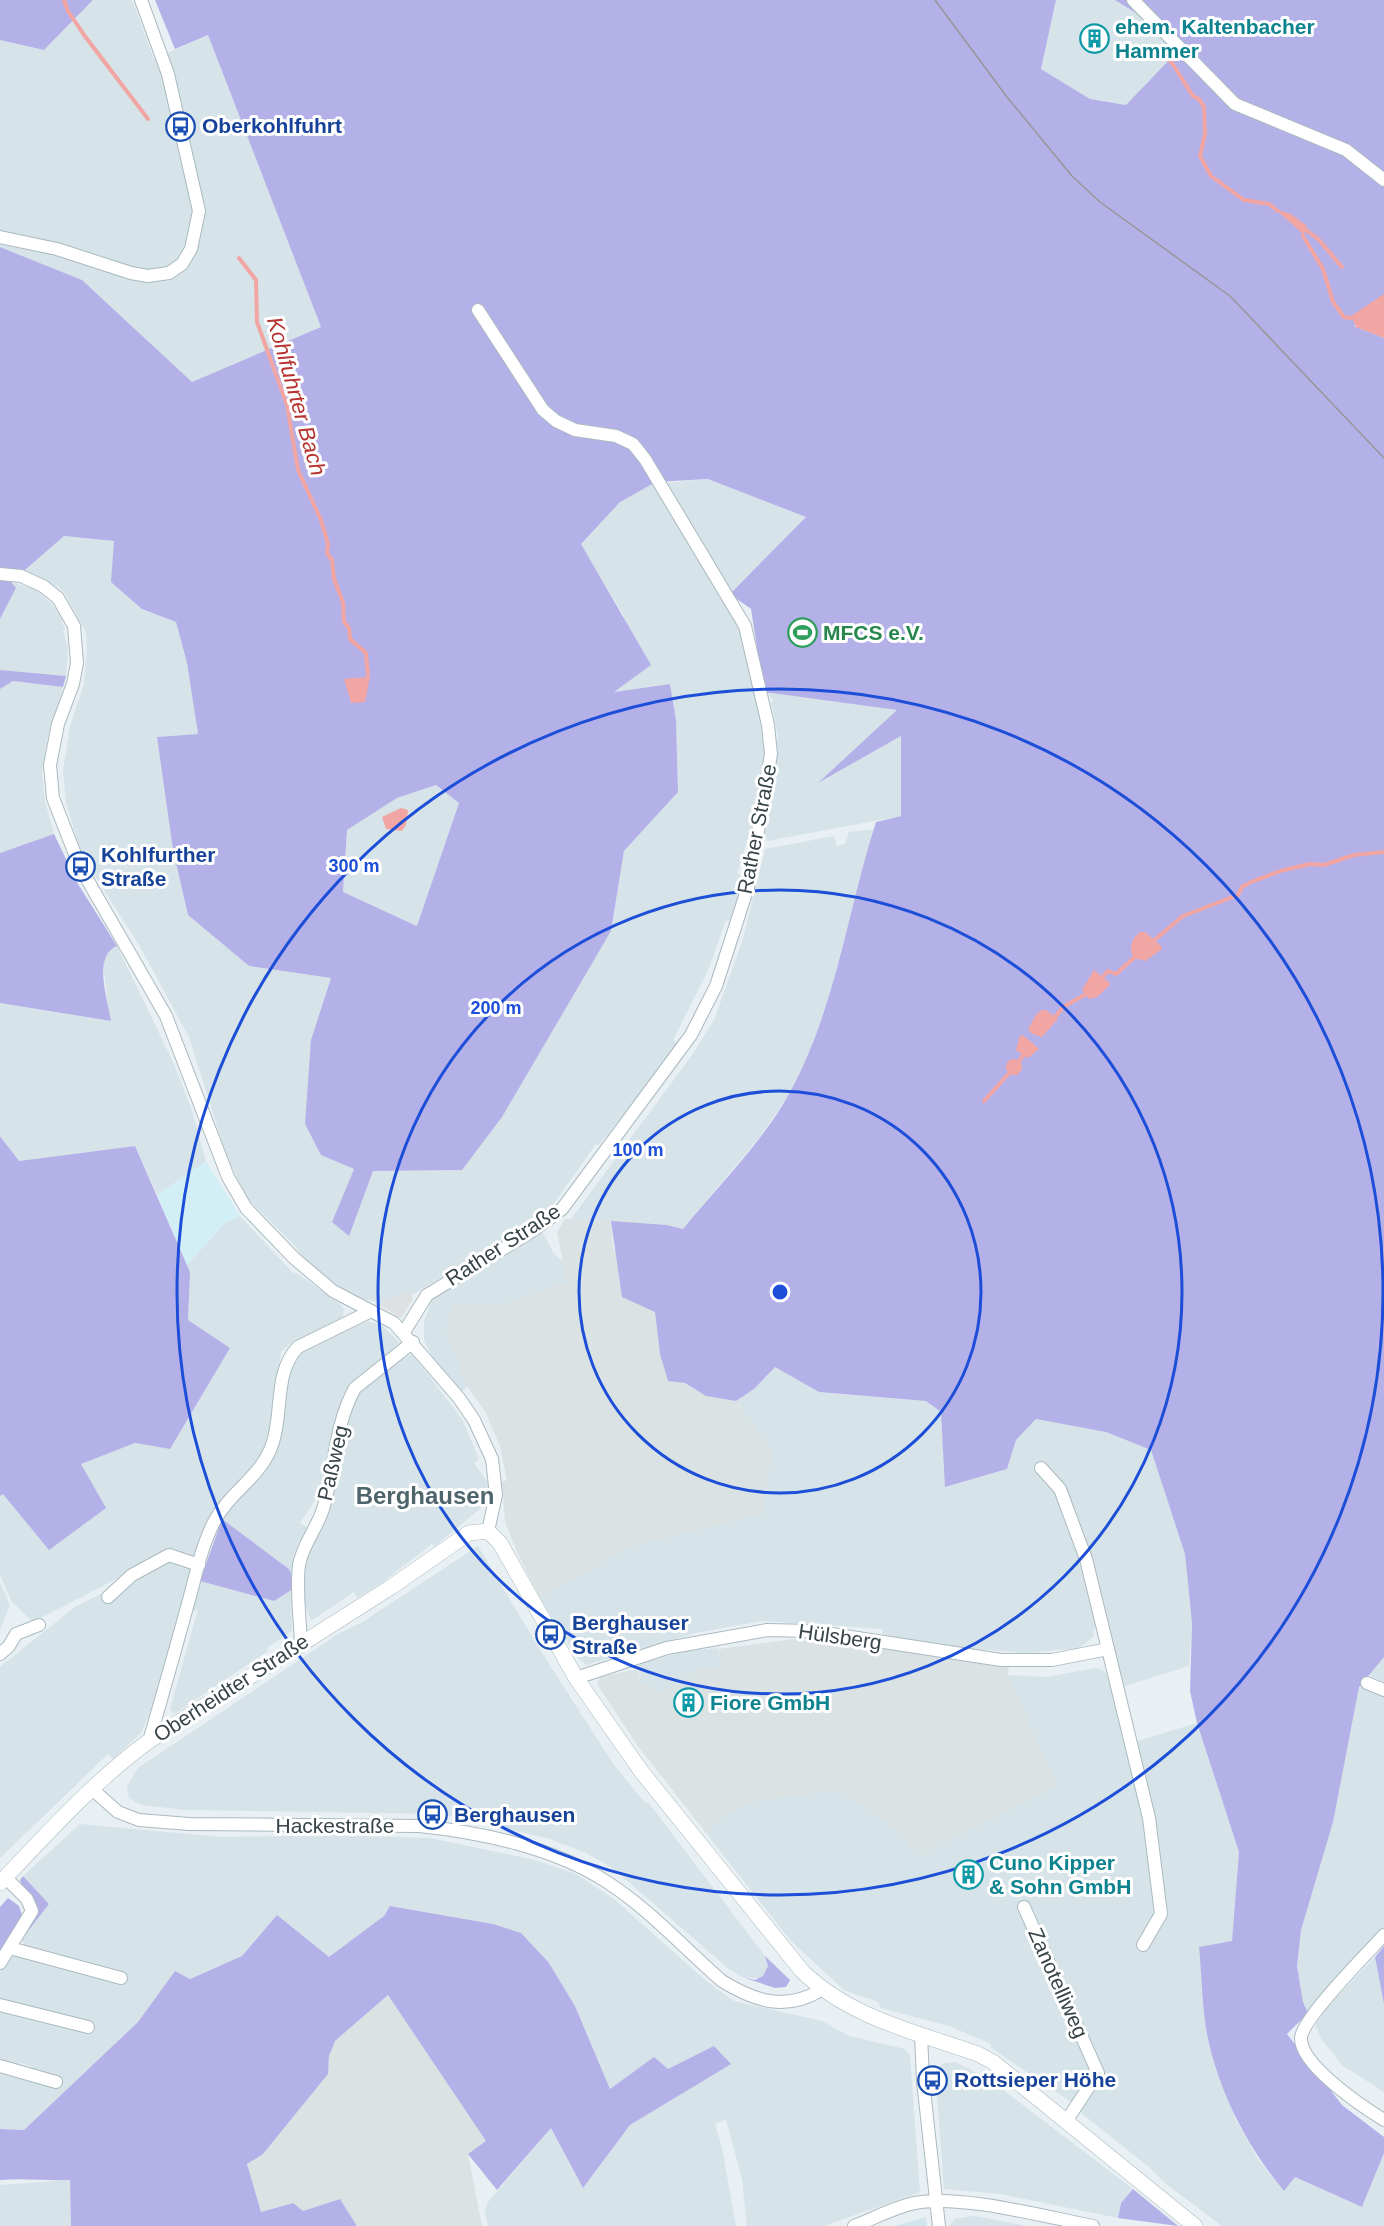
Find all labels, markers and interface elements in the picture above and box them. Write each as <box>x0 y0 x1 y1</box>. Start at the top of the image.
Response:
place label: ehem. Kaltenbacher Hammer <box>1115 15 1315 62</box>
building icon: ehem. Kaltenbacher Hammer <box>1078 23 1110 55</box>
bus stop icon: Oberkohlfuhrt <box>165 110 197 142</box>
place label: Oberkohlfuhrt <box>202 114 342 137</box>
water label: Kohlfuhrter Bach <box>262 314 331 478</box>
sports icon: MFCS e.V. <box>786 617 818 649</box>
place label: MFCS e.V. <box>823 621 924 644</box>
street label: Rather Straße <box>733 762 780 896</box>
place label: Kohlfurther Straße <box>101 843 215 890</box>
bus stop icon: Kohlfurther Straße <box>64 851 96 883</box>
text: 300 m <box>328 856 380 876</box>
text: 200 m <box>470 998 522 1018</box>
text: 100 m <box>612 1140 664 1160</box>
street label: Rather Straße <box>441 1199 564 1290</box>
centre of rings <box>770 1282 790 1302</box>
street label: Paßweg <box>313 1423 352 1503</box>
district label: Berghausen <box>356 1482 494 1509</box>
place label: Berghauser Straße <box>572 1611 689 1658</box>
bus stop icon: Berghauser Straße <box>535 1619 567 1651</box>
street label: Hülsberg <box>797 1619 883 1654</box>
street label: Oberheidter Straße <box>149 1629 312 1746</box>
building icon: Fiore GmbH <box>673 1687 705 1719</box>
place label: Fiore GmbH <box>710 1691 830 1714</box>
bus stop icon: Berghausen <box>417 1799 449 1831</box>
place label: Berghausen <box>454 1803 575 1826</box>
street label: Hackestraße <box>275 1814 395 1837</box>
place label: Cuno Kipper & Sohn GmbH <box>989 1851 1131 1898</box>
building icon: Cuno Kipper & Sohn GmbH <box>952 1859 984 1891</box>
street label: Zanotelliweg <box>1024 1924 1093 2041</box>
bus stop icon: Rottsieper Höhe <box>917 2064 949 2096</box>
place label: Rottsieper Höhe <box>954 2068 1116 2091</box>

